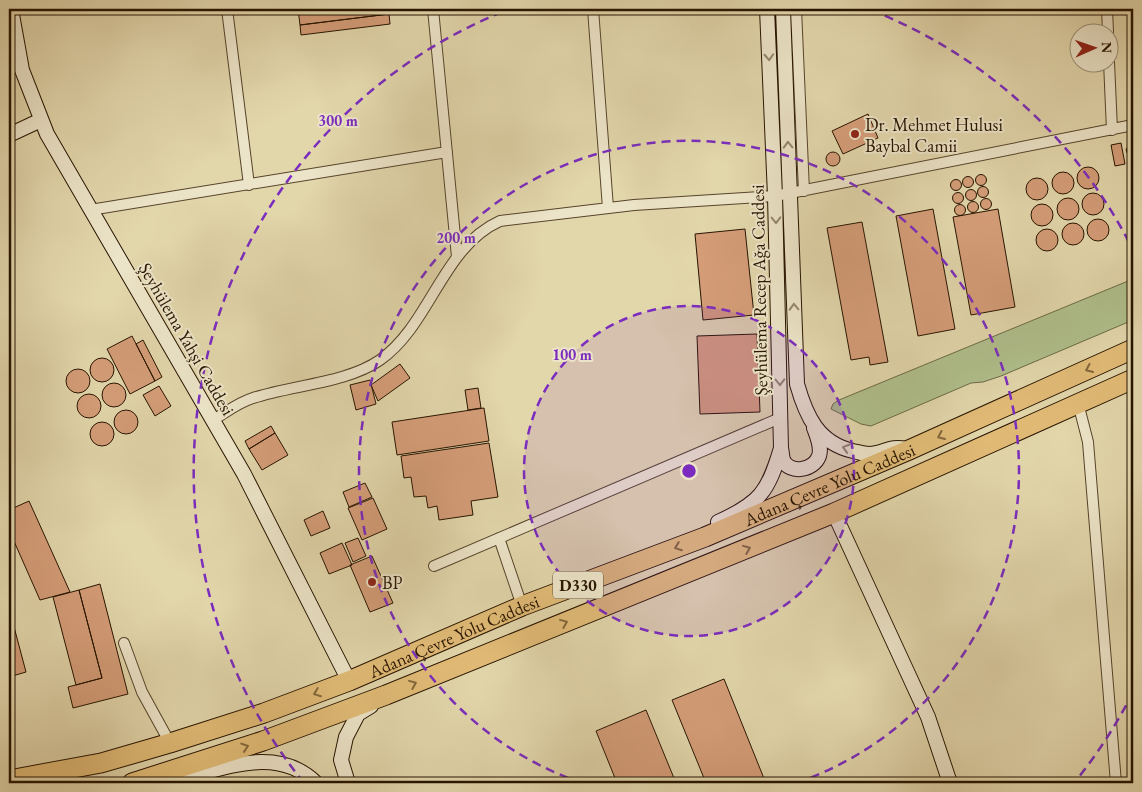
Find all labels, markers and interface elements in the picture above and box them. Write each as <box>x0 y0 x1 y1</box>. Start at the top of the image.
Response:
north arrow <box>1070 22 1120 72</box>
text: N <box>1098 42 1116 54</box>
one-way arrow <box>764 54 775 62</box>
text: 300 m <box>318 111 358 130</box>
place label: Dr. Mehmet Hulusi Baybal Camii <box>865 113 1003 157</box>
marker: Dr. Mehmet Hulusi Baybal Camii <box>849 128 861 140</box>
one-way arrow <box>783 140 793 148</box>
street label: Şeyhülema Recep Ağa Caddesi <box>746 184 772 396</box>
one-way arrow <box>771 216 781 224</box>
text: 200 m <box>436 228 476 247</box>
street label: Şeyhülema Yahşi Caddesi <box>134 259 240 420</box>
one-way arrow <box>789 303 799 310</box>
text: 100 m <box>552 345 592 364</box>
one-way arrow <box>1085 363 1094 374</box>
one-way arrow <box>774 379 785 387</box>
one-way arrow <box>937 430 946 440</box>
street label: Adana Çevre Yolu Caddesi <box>739 437 919 531</box>
one-way arrow <box>842 444 850 454</box>
centre of rings <box>680 462 698 480</box>
one-way arrow <box>674 541 683 551</box>
one-way arrow <box>742 544 751 555</box>
place label: BP <box>382 571 403 594</box>
road number: D330 <box>553 572 603 598</box>
marker: BP <box>366 576 378 588</box>
street label: Adana Çevre Yolu Caddesi <box>364 589 543 683</box>
one-way arrow <box>559 619 568 629</box>
one-way arrow <box>408 680 417 690</box>
one-way arrow <box>313 687 322 697</box>
one-way arrow <box>240 742 248 752</box>

